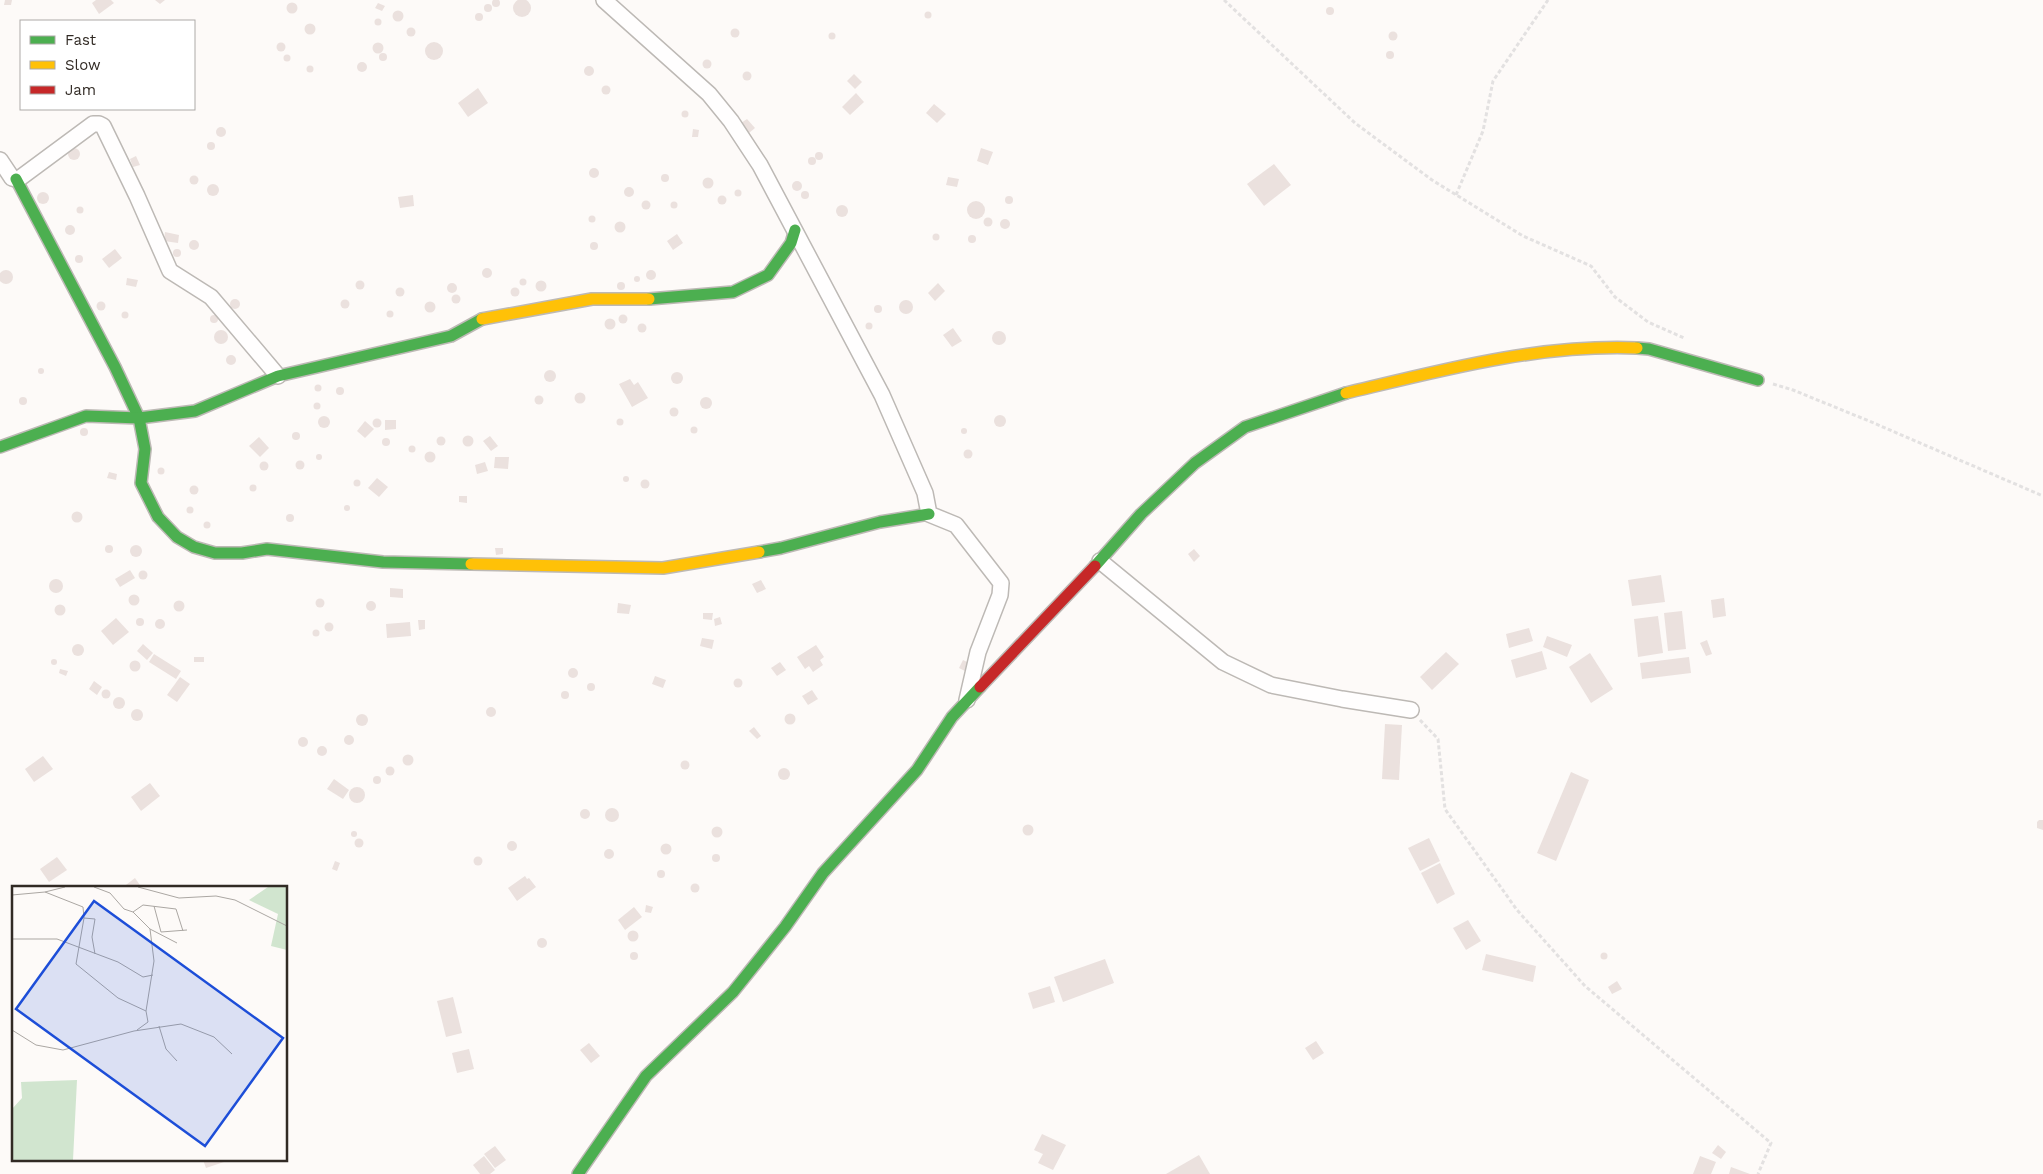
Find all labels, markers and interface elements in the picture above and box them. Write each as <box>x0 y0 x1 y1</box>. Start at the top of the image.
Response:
legend <box>20 20 195 110</box>
text: Fast <box>65 31 97 49</box>
text: Slow <box>65 56 101 74</box>
text: Jam <box>65 81 96 99</box>
inset map <box>12 886 288 1162</box>

